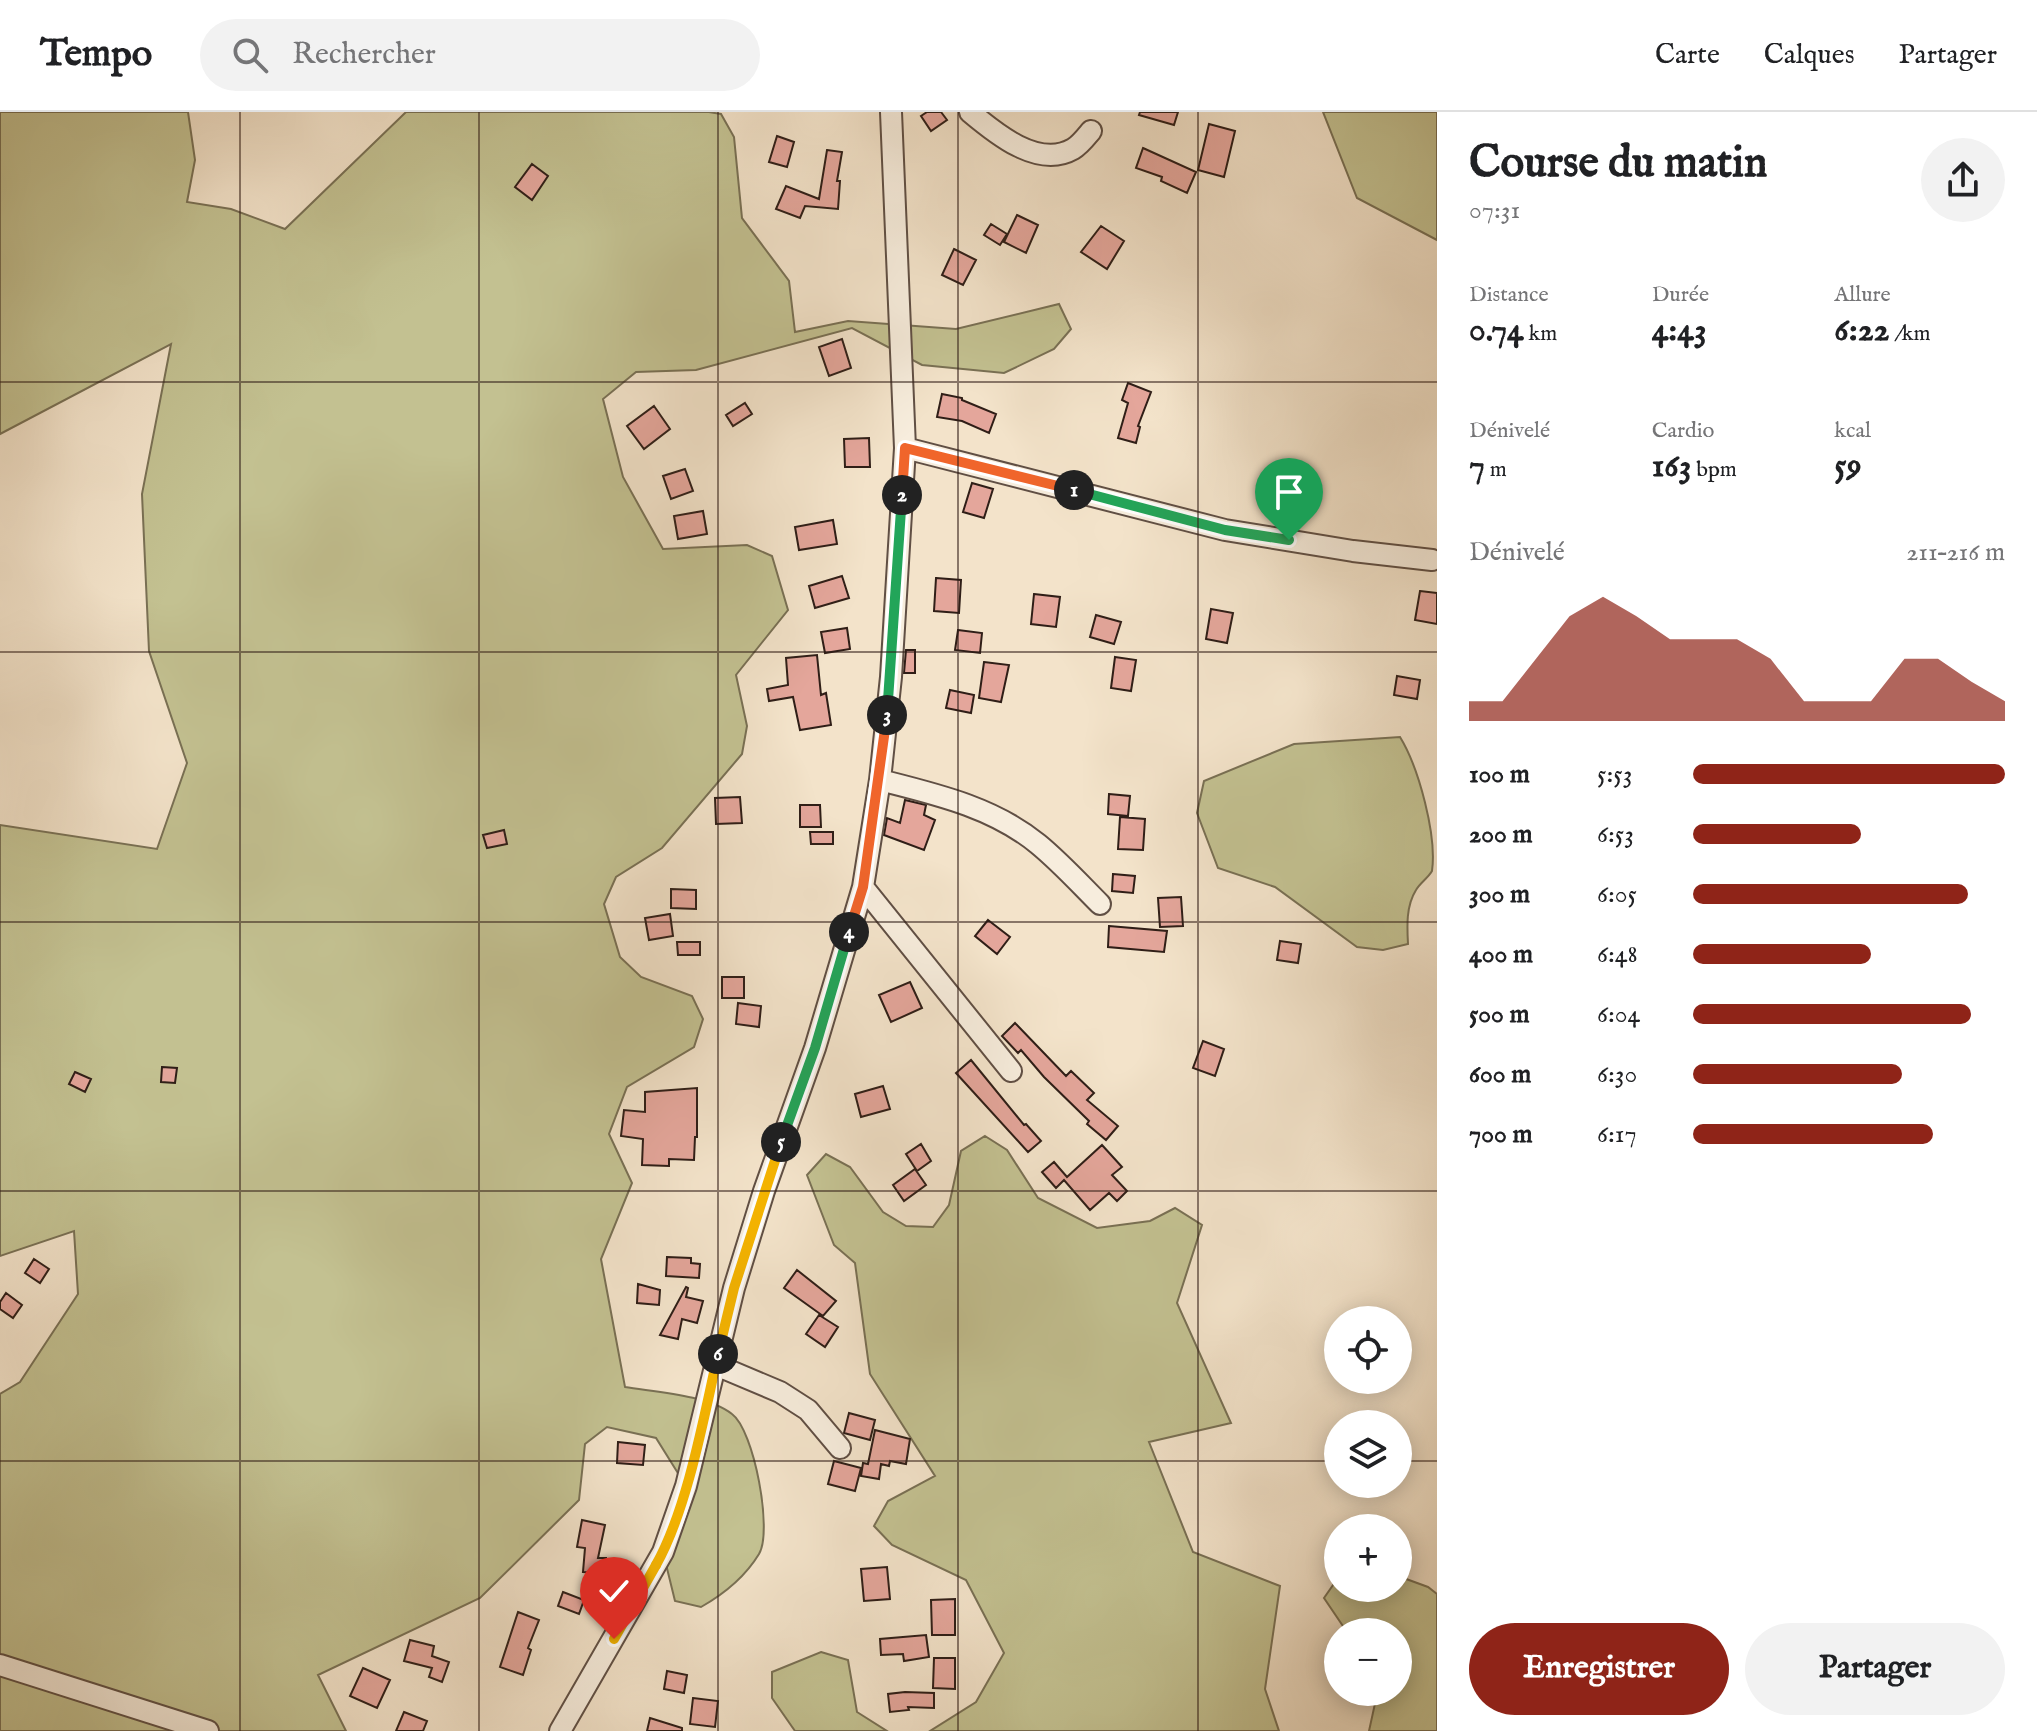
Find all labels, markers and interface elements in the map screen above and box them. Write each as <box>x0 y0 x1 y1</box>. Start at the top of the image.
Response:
search box <box>200 19 760 91</box>
text: Tempo <box>40 31 152 79</box>
icon: search <box>228 33 272 77</box>
text: Rechercher <box>292 36 436 74</box>
text: Carte <box>1655 38 1720 73</box>
text: Calques <box>1764 38 1855 73</box>
text: Partager <box>1899 38 1997 73</box>
text: Course du matin <box>1469 136 1767 192</box>
button: share <box>1921 138 2005 222</box>
text: 07:31 <box>1469 194 1520 227</box>
text: Distance <box>1469 281 1549 309</box>
text: Durée <box>1652 281 1709 309</box>
text: Allure <box>1834 281 1891 309</box>
text: 0.74 <box>1469 309 1524 352</box>
text: 4:43 <box>1652 309 1707 352</box>
text: 6:22 <box>1834 309 1890 352</box>
text: km <box>1524 320 1557 348</box>
text: /km <box>1890 320 1931 348</box>
text: Dénivelé <box>1469 417 1550 445</box>
text: Cardio <box>1652 417 1714 445</box>
text: kcal <box>1834 417 1871 445</box>
text: 7 <box>1469 445 1485 488</box>
text: 163 <box>1652 445 1691 488</box>
text: 59 <box>1834 445 1862 488</box>
text: m <box>1485 456 1507 484</box>
text: bpm <box>1691 456 1737 484</box>
pin <box>1255 458 1323 540</box>
pin: 1 <box>1054 470 1094 510</box>
icon: arrive <box>1267 470 1311 514</box>
pin: 2 <box>882 475 922 515</box>
text: 1 <box>1070 476 1078 504</box>
text: 2 <box>897 481 907 509</box>
text: Dénivelé <box>1469 536 1565 569</box>
text: 211–216 m <box>1906 536 2005 569</box>
pin: 3 <box>867 695 907 735</box>
text: 3 <box>883 701 891 729</box>
text: 100 m <box>1469 758 1530 791</box>
text: 5:53 <box>1597 758 1632 791</box>
text: 200 m <box>1469 818 1533 851</box>
text: 6:53 <box>1597 818 1634 851</box>
text: 300 m <box>1469 878 1530 911</box>
text: 6:05 <box>1597 878 1637 911</box>
pin: 4 <box>829 912 869 952</box>
text: 4 <box>844 918 854 946</box>
text: 400 m <box>1469 938 1533 971</box>
text: 6:48 <box>1597 938 1638 971</box>
text: 500 m <box>1469 998 1530 1031</box>
text: 6:04 <box>1597 998 1640 1031</box>
text: 600 m <box>1469 1058 1531 1091</box>
text: 6:30 <box>1597 1058 1637 1091</box>
text: 700 m <box>1469 1118 1532 1151</box>
text: 6:17 <box>1597 1118 1637 1151</box>
pin: 5 <box>761 1122 801 1162</box>
text: 5 <box>777 1128 785 1156</box>
map controls <box>1324 1306 1412 1706</box>
button: locate <box>1324 1306 1412 1394</box>
pin: 6 <box>698 1334 738 1374</box>
text: 6 <box>713 1340 723 1368</box>
button: layers <box>1324 1410 1412 1498</box>
button: + <box>1324 1514 1412 1602</box>
pin <box>580 1557 648 1639</box>
icon: check <box>592 1569 636 1613</box>
button: − <box>1324 1618 1412 1706</box>
button: Enregistrer <box>1469 1623 1729 1715</box>
button: Partager <box>1745 1623 2005 1715</box>

